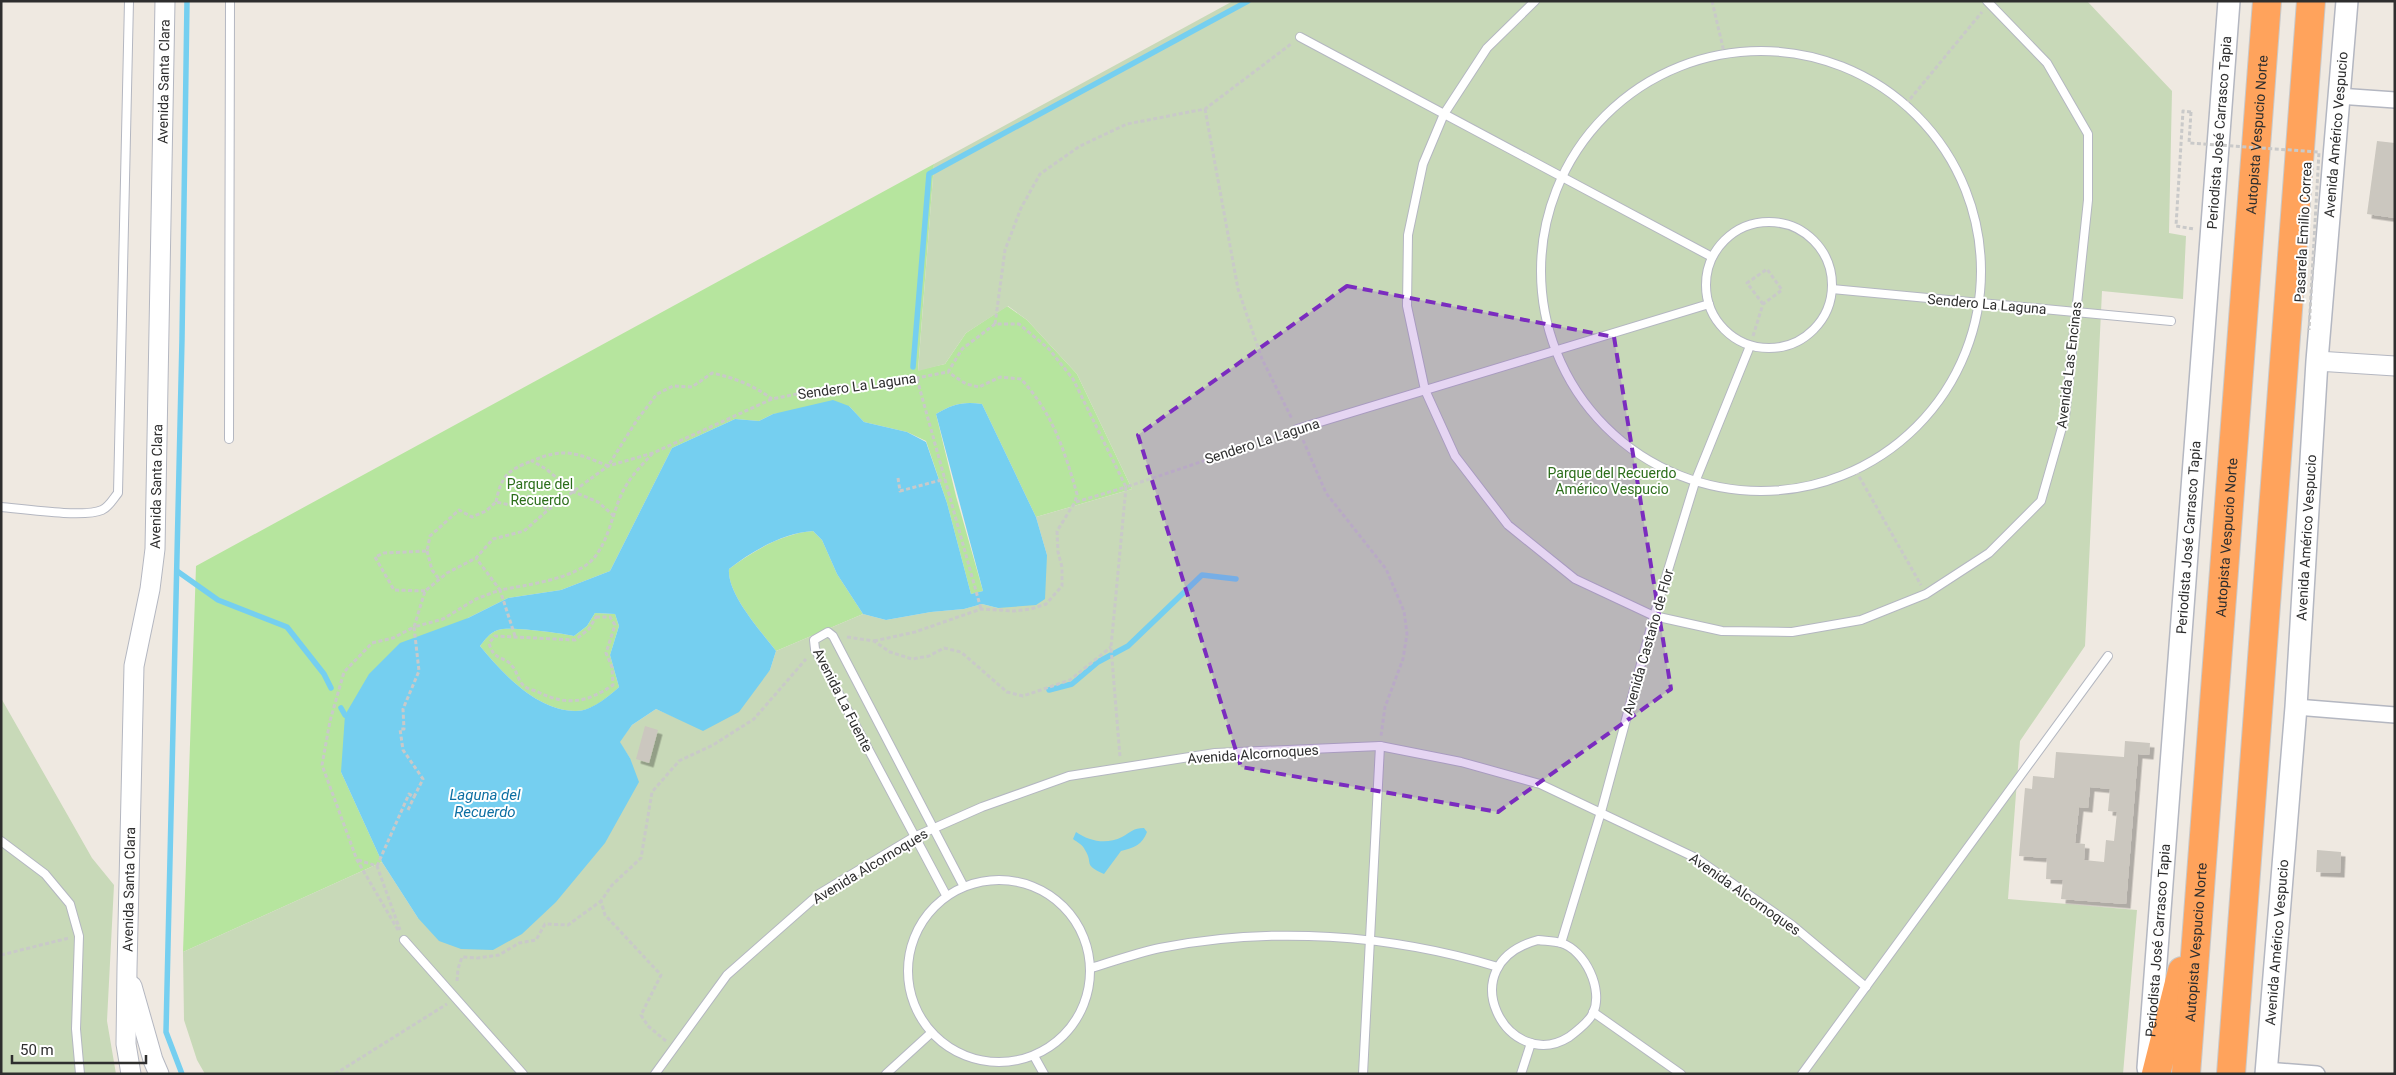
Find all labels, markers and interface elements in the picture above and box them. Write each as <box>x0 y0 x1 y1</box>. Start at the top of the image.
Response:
street label: Avenida Santa Clara <box>154 19 173 144</box>
street label: Periodista José Carrasco Tapia <box>2204 35 2234 230</box>
street label: Avenida Américo Vespucio <box>2321 51 2351 218</box>
street label: Autopista Vespucio Norte <box>2243 54 2271 215</box>
street label: Pasarela Emilio Correa <box>2291 161 2315 303</box>
street label: Sendero La Laguna <box>1927 291 2047 317</box>
street label: Avenida Las Encinas <box>2053 301 2085 429</box>
street label: Sendero La Laguna <box>797 370 917 402</box>
street label: Sendero La Laguna <box>1203 415 1321 467</box>
street label: Avenida Santa Clara <box>147 424 165 549</box>
street label: Periodista José Carrasco Tapia <box>2173 440 2204 635</box>
street label: Avenida Américo Vespucio <box>2293 454 2319 621</box>
street label: Autopista Vespucio Norte <box>2213 457 2240 618</box>
park label: Parque del Recuerdo Américo Vespucio <box>1548 465 1676 497</box>
park label: Parque del Recuerdo <box>507 476 573 508</box>
street label: Avenida Castaño de Flor <box>1619 567 1677 717</box>
street label: Avenida La Fuente <box>810 646 876 754</box>
street label: Avenida Alcornoques <box>1187 741 1319 767</box>
water label: Laguna del Recuerdo <box>449 786 521 821</box>
street label: Avenida Alcornoques <box>809 825 931 907</box>
street label: Avenida Santa Clara <box>119 827 138 952</box>
street label: Periodista José Carrasco Tapia <box>2142 843 2173 1038</box>
street label: Avenida Alcornoques <box>1686 850 1804 938</box>
street label: Avenida Américo Vespucio <box>2262 859 2292 1026</box>
street label: Autopista Vespucio Norte <box>2182 862 2210 1023</box>
scale bar <box>12 1032 146 1064</box>
text: 50 m <box>20 1041 54 1059</box>

